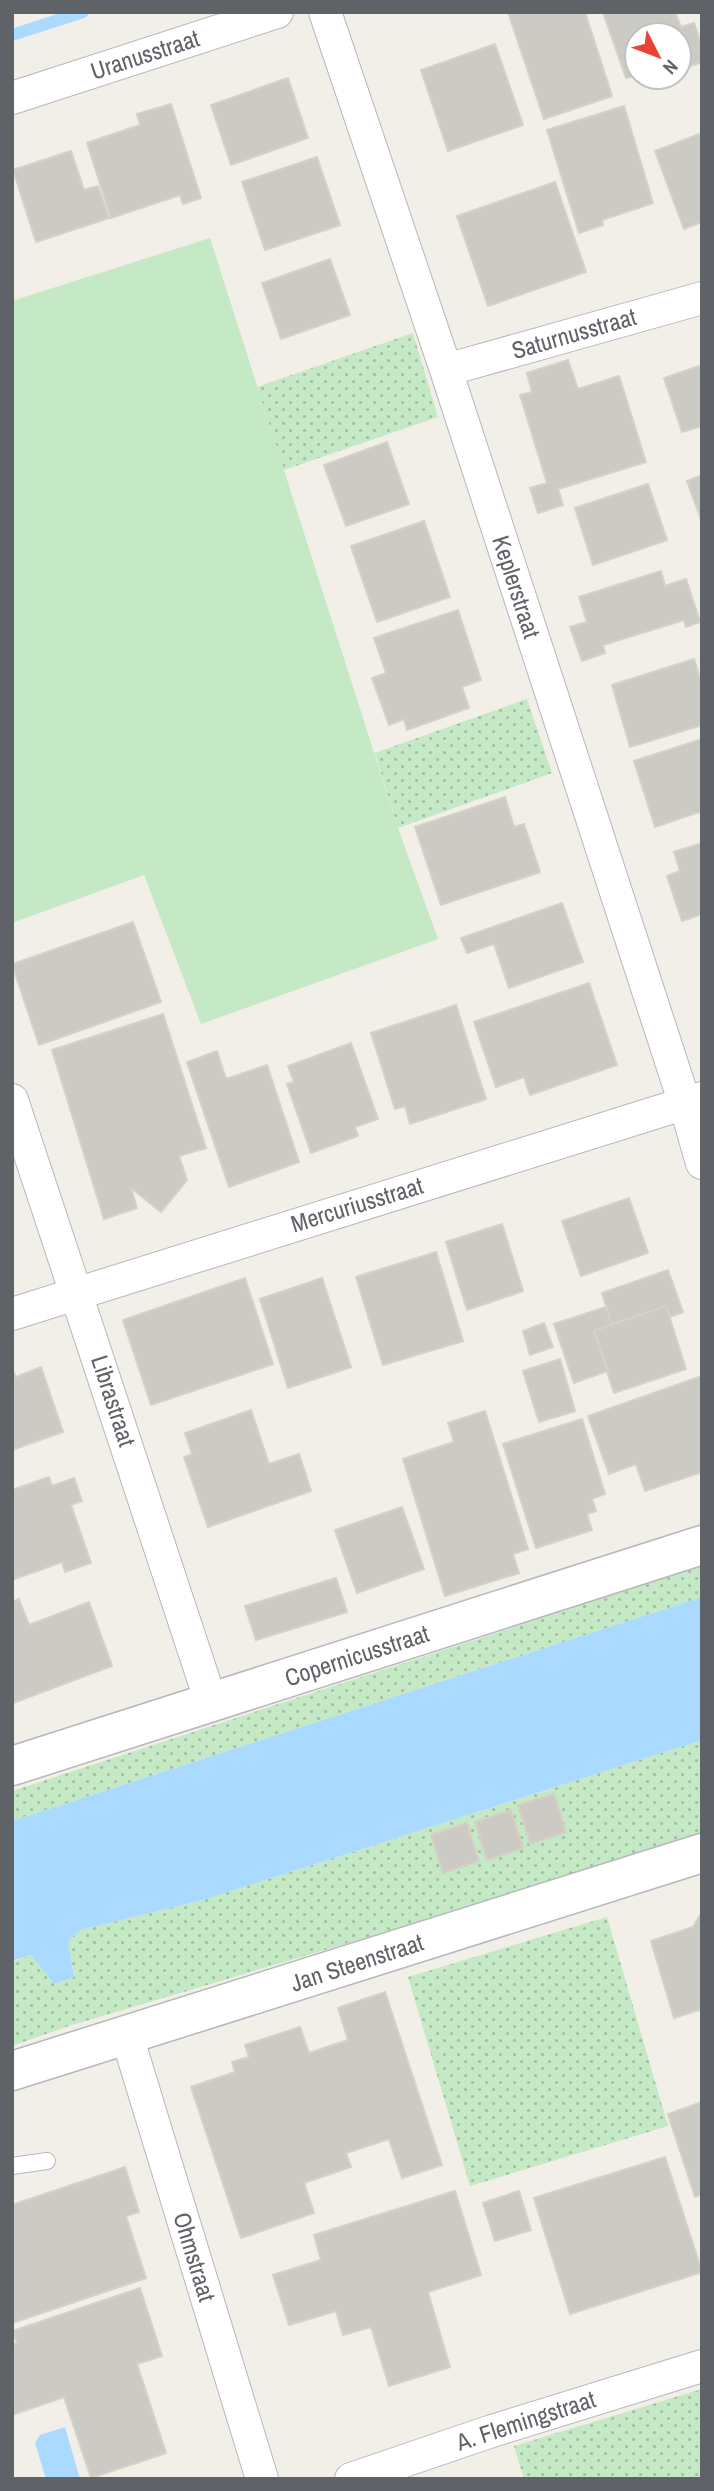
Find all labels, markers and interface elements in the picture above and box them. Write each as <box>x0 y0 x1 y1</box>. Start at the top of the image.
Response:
street label: Uranusstraat <box>86 21 204 87</box>
north arrow <box>623 21 693 91</box>
text: N <box>657 54 684 80</box>
street label: Saturnusstraat <box>508 300 640 366</box>
street label: Keplerstraat <box>485 531 549 643</box>
street label: Mercuriusstraat <box>287 1169 427 1239</box>
street label: Librastraat <box>84 1351 144 1451</box>
street label: Copernicusstraat <box>280 1617 433 1693</box>
street label: Jan Steenstraat <box>286 1925 428 1999</box>
street label: Ohmstraat <box>166 2208 224 2306</box>
street label: A. Flemingstraat <box>451 2382 600 2458</box>

